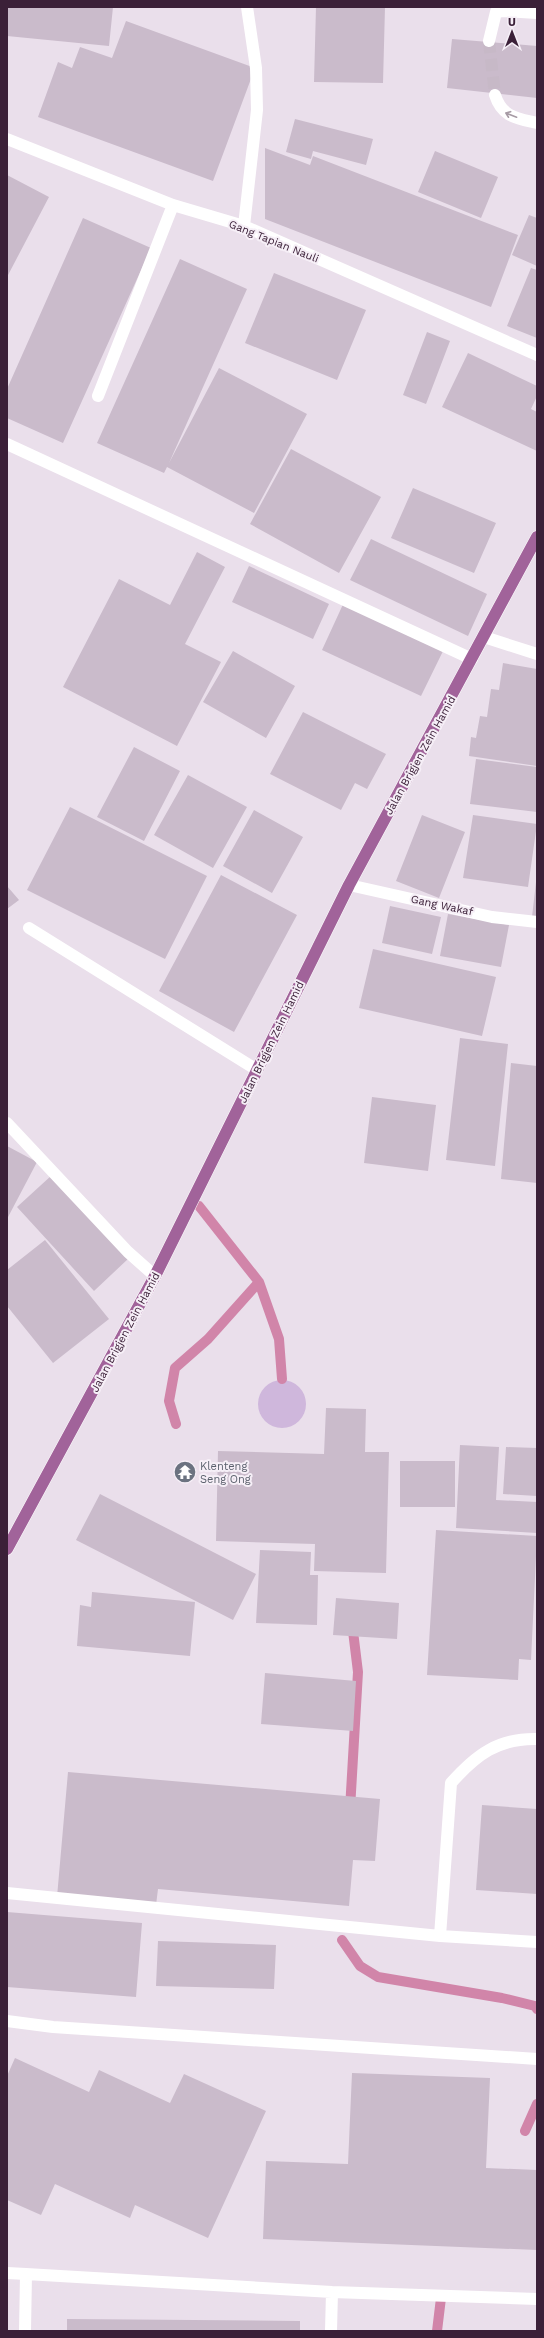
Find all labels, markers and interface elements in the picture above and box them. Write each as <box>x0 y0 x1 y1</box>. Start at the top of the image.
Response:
north arrow <box>492 12 532 52</box>
text: U <box>508 16 516 29</box>
one-way arrow <box>505 111 517 119</box>
street label: Gang Tapian Nauli <box>227 217 321 265</box>
street label: Jalan Brigjen Zein Hamid <box>382 694 459 817</box>
street label: Gang Wakaf <box>410 893 475 919</box>
street label: Jalan Brigjen Zein Hamid <box>236 979 307 1105</box>
street label: Jalan Brigjen Zein Hamid <box>88 1270 163 1394</box>
temple icon: Klenteng Seng Ong <box>172 1459 198 1485</box>
place label: Klenteng Seng Ong <box>200 1460 251 1486</box>

